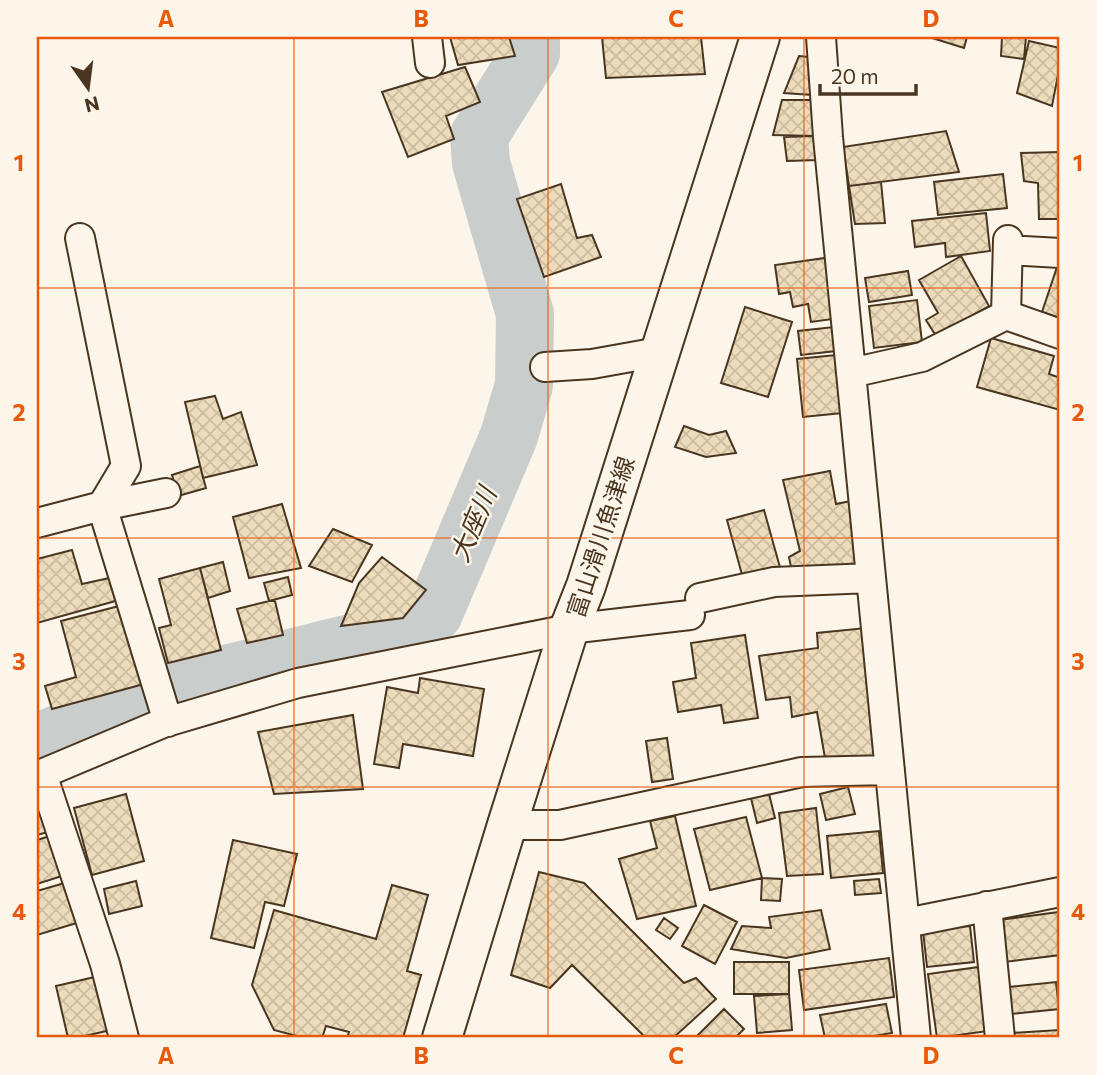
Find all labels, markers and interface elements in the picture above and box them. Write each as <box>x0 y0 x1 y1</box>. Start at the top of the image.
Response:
text: A <box>158 4 175 32</box>
text: B <box>413 4 429 32</box>
text: C <box>668 4 684 32</box>
text: D <box>923 4 940 32</box>
north arrow <box>52 52 122 122</box>
scale bar <box>820 52 917 96</box>
text: 20 m <box>831 63 879 88</box>
text: N <box>83 92 102 118</box>
text: 1 <box>14 148 24 176</box>
text: 1 <box>1073 148 1083 176</box>
text: 2 <box>12 398 26 426</box>
text: 2 <box>1071 398 1085 426</box>
street label: 富山滑川魚津線 <box>560 453 640 621</box>
water label: 大座川 <box>442 479 503 566</box>
text: 3 <box>12 647 26 675</box>
text: 3 <box>1071 647 1085 675</box>
text: 4 <box>12 897 26 925</box>
text: 4 <box>1071 897 1085 925</box>
text: A <box>158 1041 175 1069</box>
text: B <box>413 1041 429 1069</box>
text: C <box>668 1041 684 1069</box>
text: D <box>923 1041 940 1069</box>

